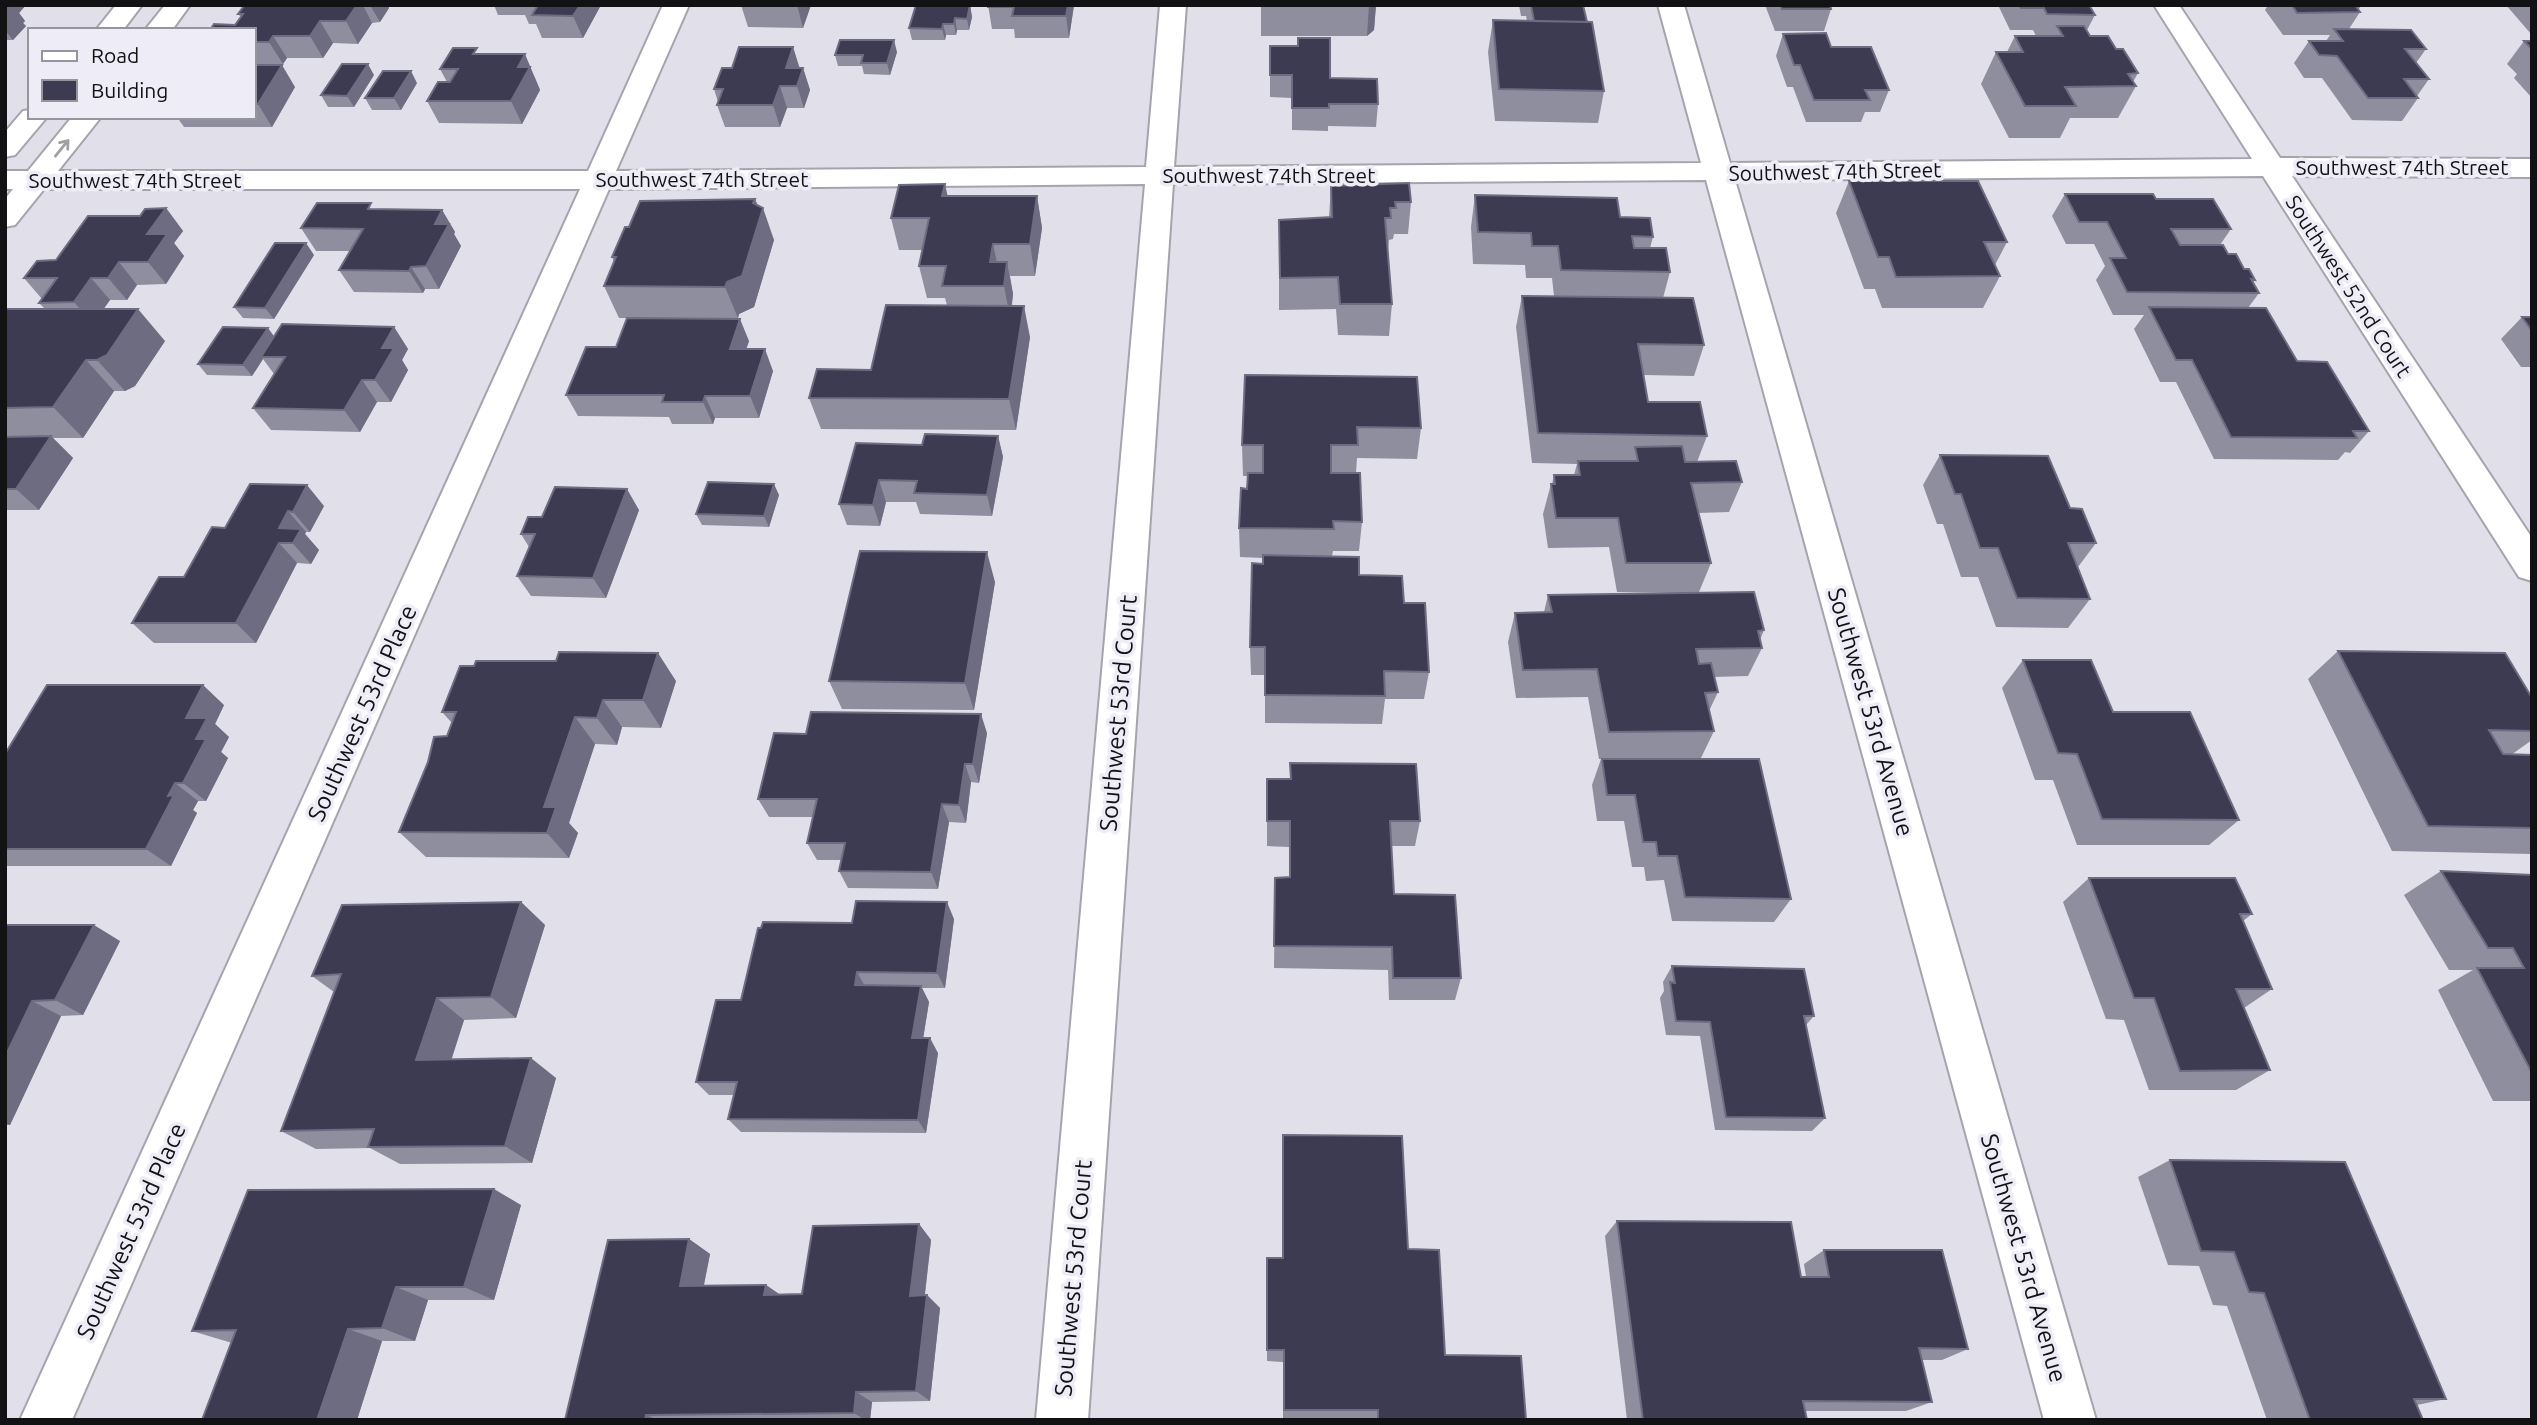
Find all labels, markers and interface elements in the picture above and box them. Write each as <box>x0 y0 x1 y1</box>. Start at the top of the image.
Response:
legend <box>28 28 256 119</box>
text: Road <box>91 43 139 67</box>
text: Building <box>91 78 168 102</box>
one-way arrow <box>54 140 69 158</box>
street label: Southwest 74th Street <box>2296 155 2508 179</box>
street label: Southwest 74th Street <box>1728 157 1942 185</box>
street label: Southwest 74th Street <box>1163 163 1375 187</box>
street label: Southwest 74th Street <box>596 167 808 191</box>
street label: Southwest 74th Street <box>29 168 241 192</box>
street label: Southwest 52nd Court <box>2281 191 2417 381</box>
street label: Southwest 53rd Avenue <box>1823 585 1919 839</box>
street label: Southwest 53rd Court <box>1094 593 1142 832</box>
street label: Southwest 53rd Place <box>302 601 422 825</box>
street label: Southwest 53rd Place <box>71 1119 191 1343</box>
street label: Southwest 53rd Avenue <box>1976 1131 2072 1385</box>
street label: Southwest 53rd Court <box>1049 1158 1097 1397</box>

